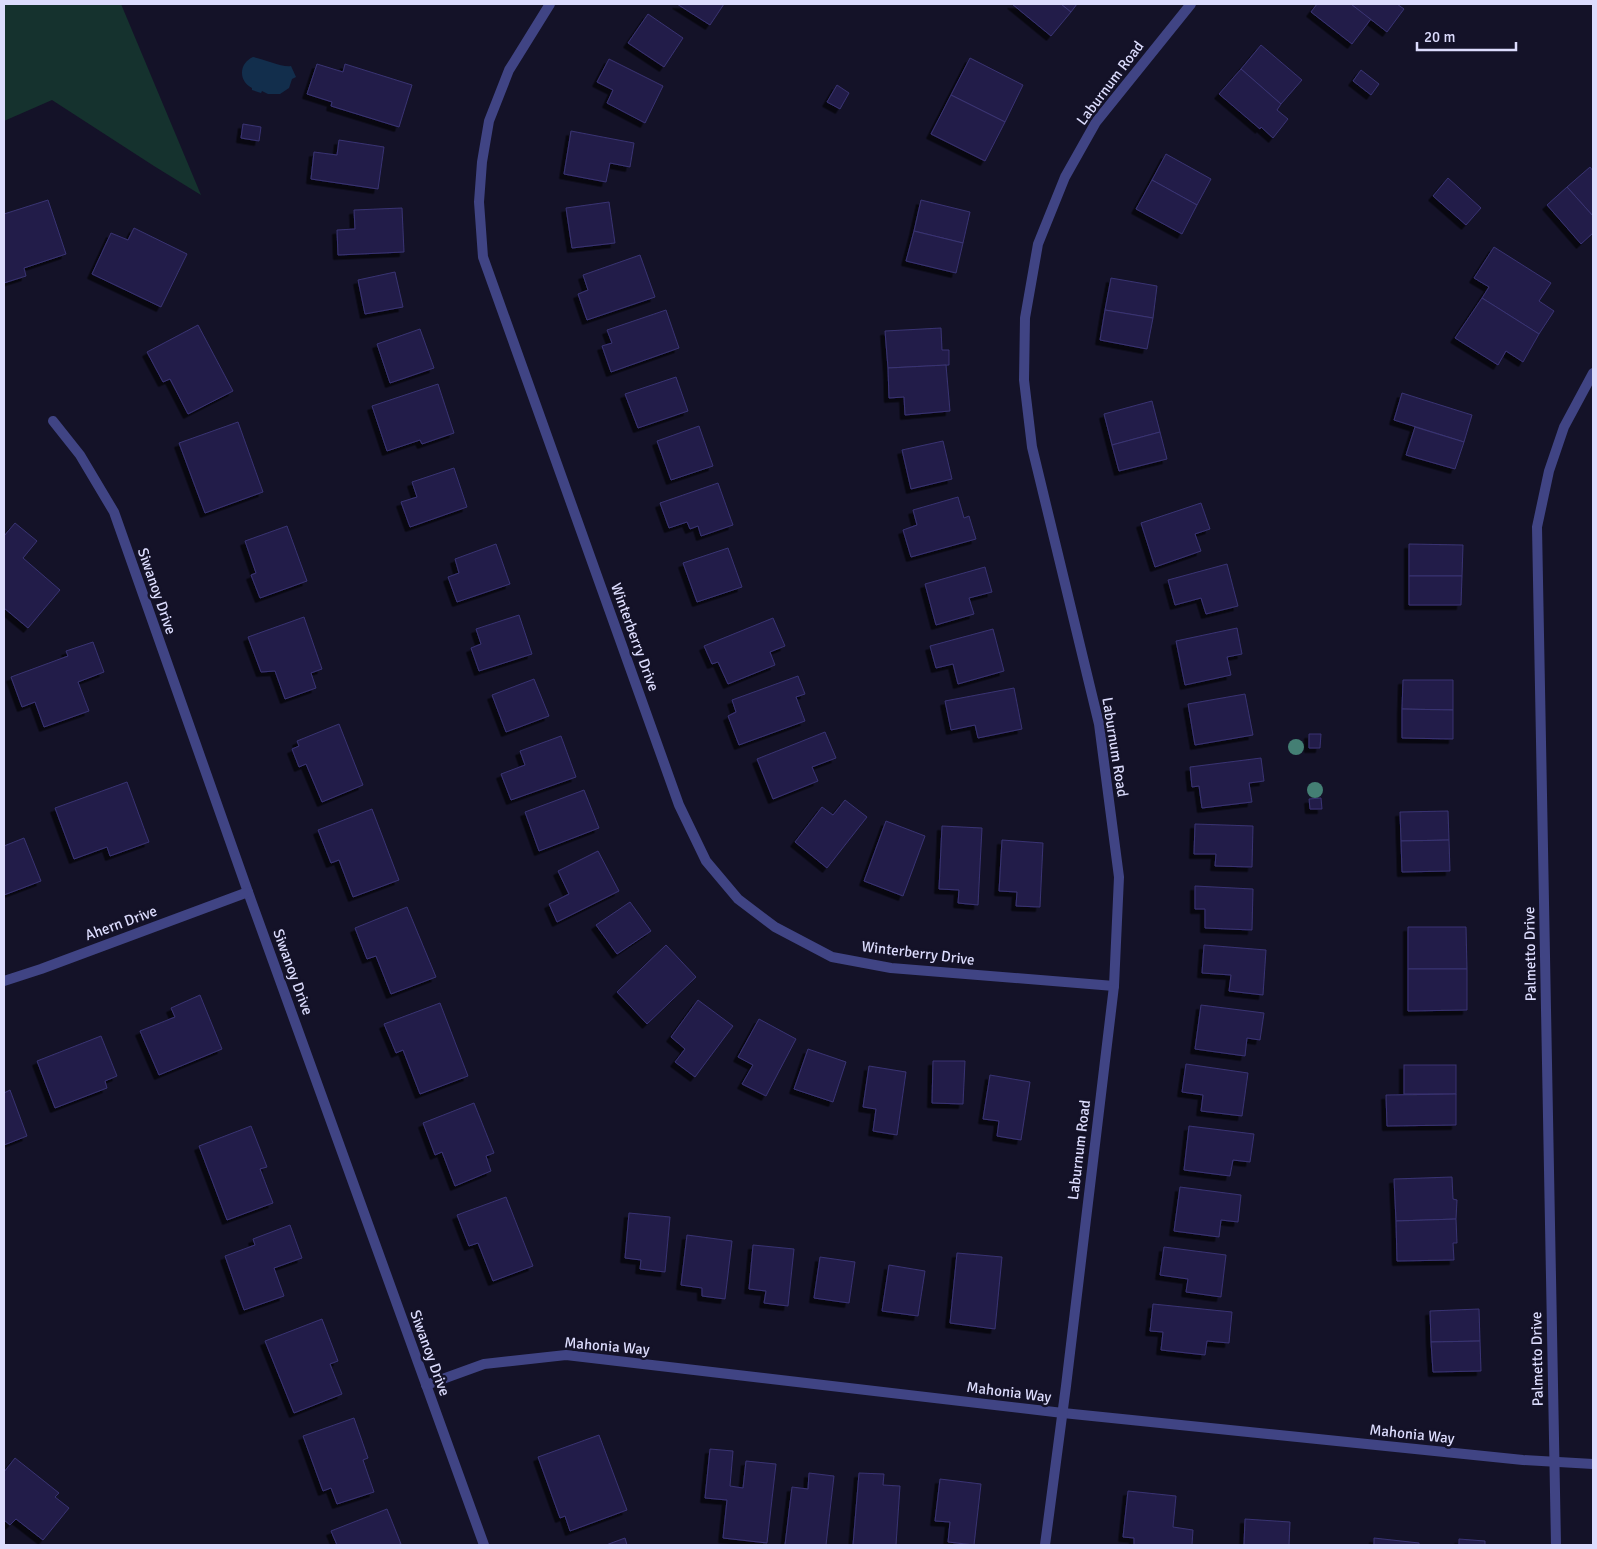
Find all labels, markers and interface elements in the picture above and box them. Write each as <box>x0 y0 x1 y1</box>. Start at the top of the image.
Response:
scale bar <box>1417 20 1516 52</box>
text: 20 m <box>1424 28 1455 46</box>
street label: Laburnum Road <box>1073 37 1148 129</box>
street label: Siwanoy Drive <box>134 545 180 637</box>
street label: Winterberry Drive <box>607 580 663 694</box>
street label: Laburnum Road <box>1098 696 1132 798</box>
street label: Ahern Drive <box>82 902 160 944</box>
street label: Palmetto Drive <box>1520 907 1540 1001</box>
street label: Siwanoy Drive <box>269 927 317 1017</box>
street label: Winterberry Drive <box>860 937 976 969</box>
street label: Laburnum Road <box>1064 1099 1094 1201</box>
street label: Siwanoy Drive <box>406 1308 454 1398</box>
street label: Palmetto Drive <box>1527 1312 1547 1406</box>
street label: Mahonia Way <box>564 1333 650 1359</box>
street label: Mahonia Way <box>965 1378 1053 1406</box>
street label: Mahonia Way <box>1369 1421 1455 1447</box>

